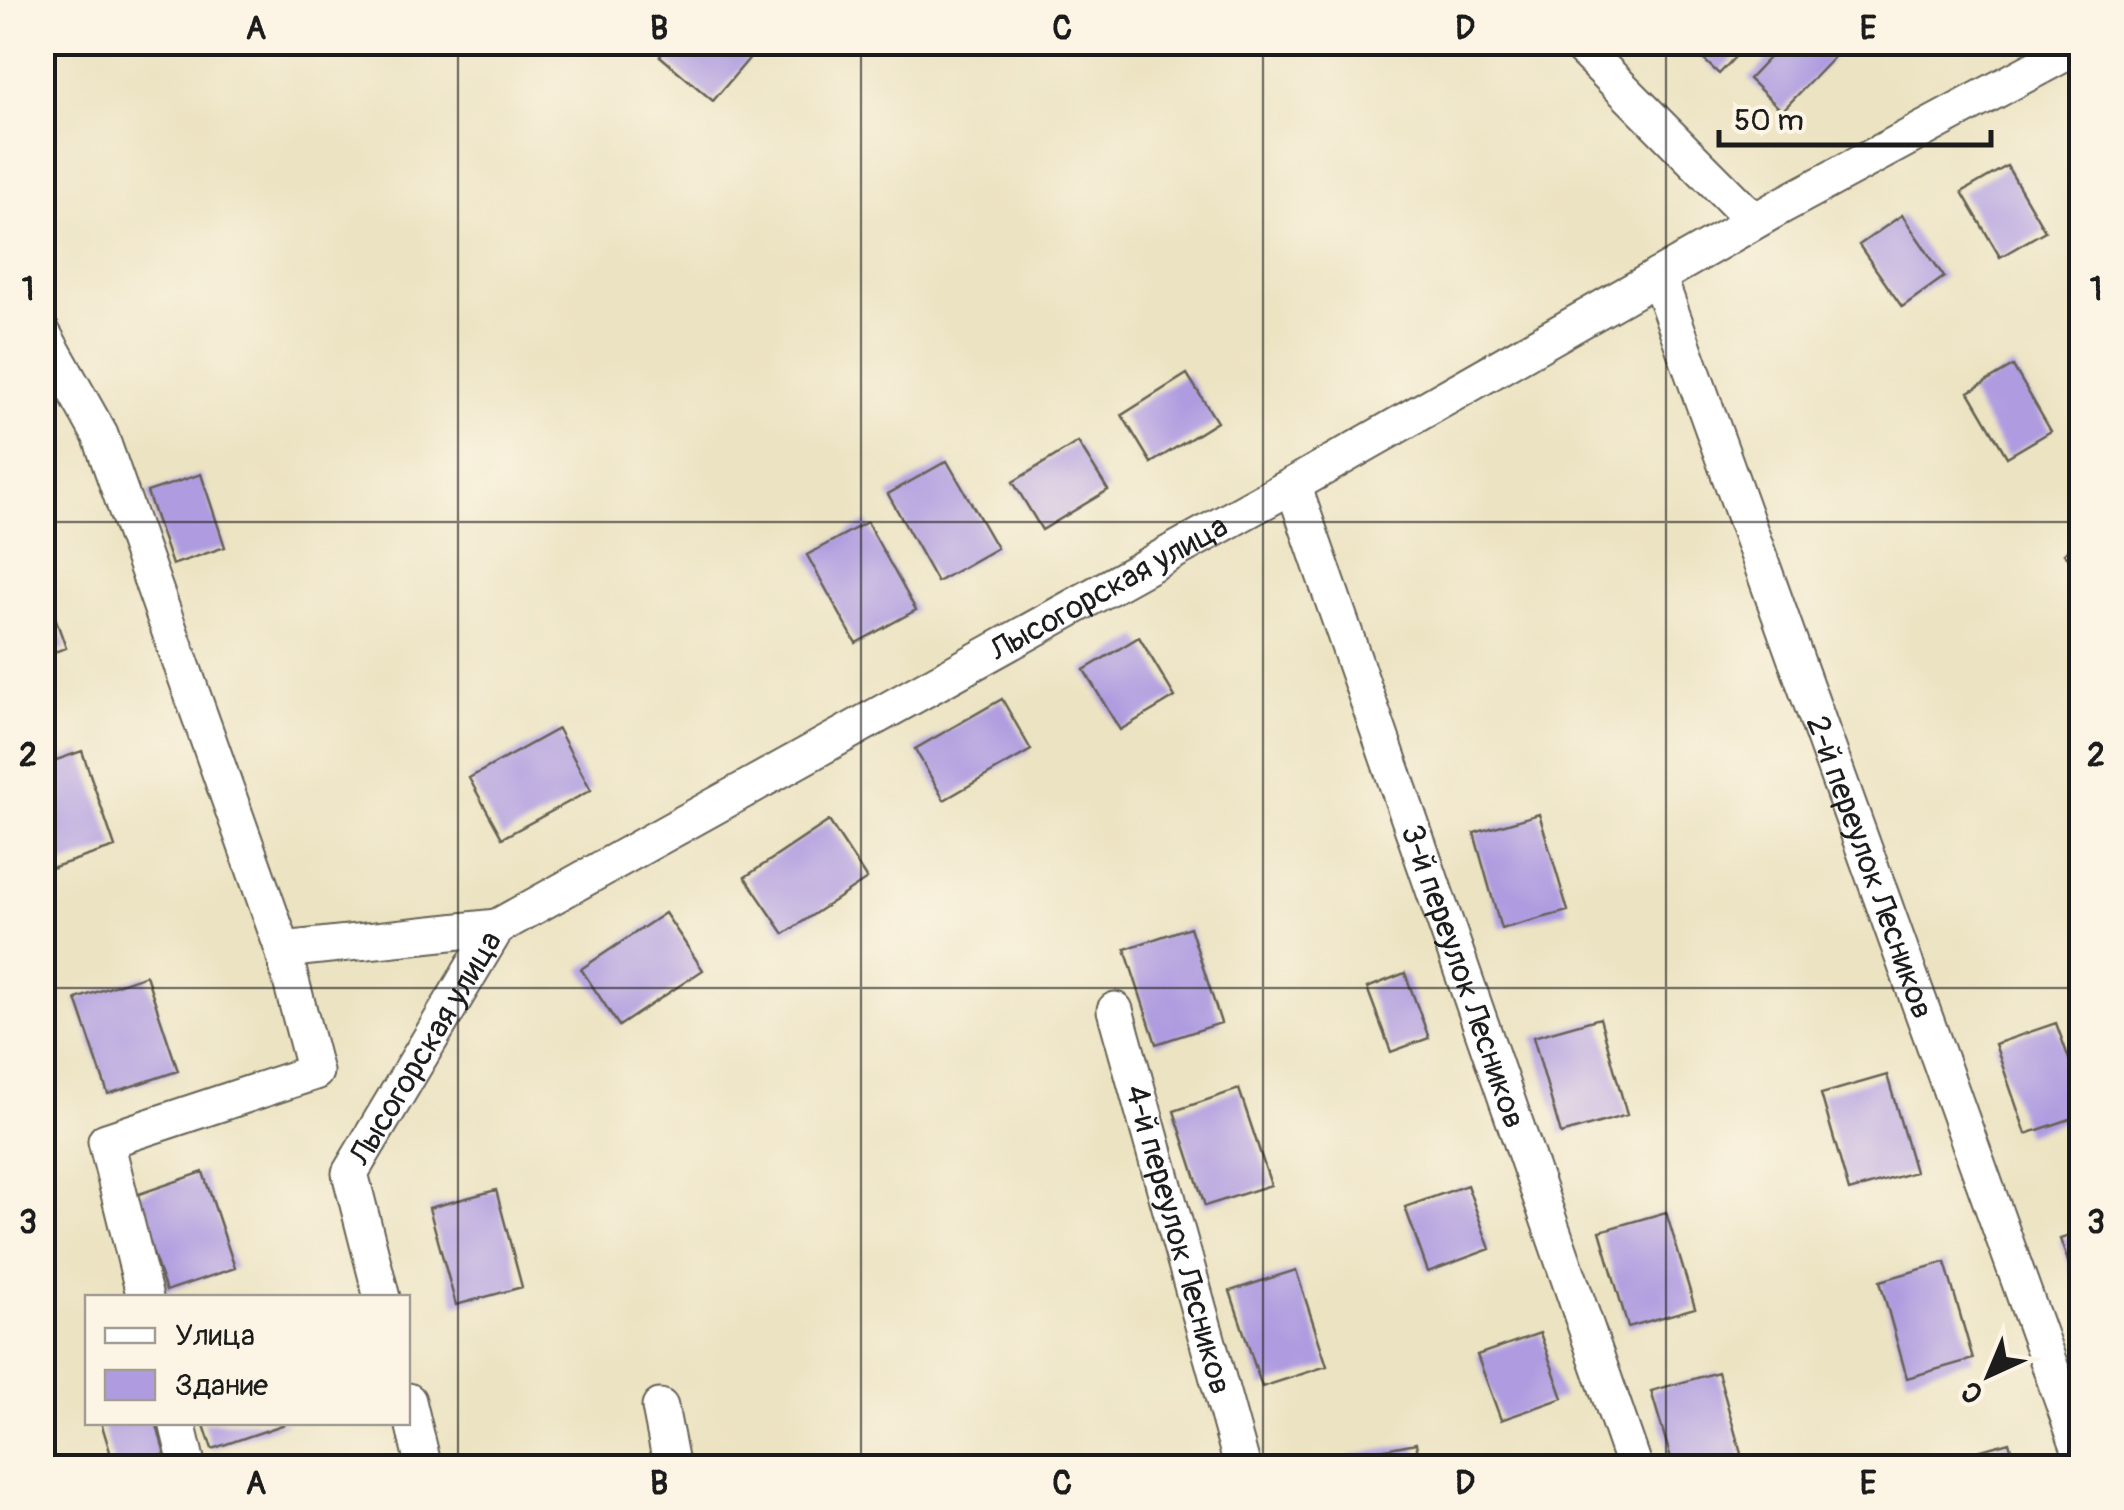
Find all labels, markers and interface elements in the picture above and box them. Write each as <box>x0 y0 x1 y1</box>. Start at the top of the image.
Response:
text: A <box>246 9 267 49</box>
text: B <box>650 9 668 49</box>
text: C <box>1052 9 1072 49</box>
text: D <box>1455 9 1475 49</box>
text: E <box>1860 9 1877 49</box>
scale bar <box>1719 85 1992 147</box>
text: 50 m <box>1734 102 1804 139</box>
text: 1 <box>22 270 34 310</box>
text: 1 <box>2090 270 2102 310</box>
street label: Лысогорская улица <box>982 506 1235 671</box>
street label: 2-й переулок Лесников <box>1797 710 1942 1024</box>
text: 2 <box>19 736 37 776</box>
text: 2 <box>2087 736 2105 776</box>
street label: 3-й переулок Лесников <box>1392 819 1534 1134</box>
street label: Лысогорская улица <box>340 924 511 1173</box>
street label: 4-й переулок Лесников <box>1116 1080 1240 1399</box>
text: 3 <box>19 1203 37 1243</box>
text: 3 <box>2087 1203 2105 1243</box>
legend <box>85 1295 410 1425</box>
text: Улица <box>175 1317 255 1354</box>
north arrow <box>1939 1325 2039 1425</box>
text: Здание <box>175 1367 268 1404</box>
text: С <box>1954 1373 1991 1410</box>
text: A <box>246 1464 267 1504</box>
text: B <box>650 1464 668 1504</box>
text: C <box>1052 1464 1072 1504</box>
text: D <box>1455 1464 1475 1504</box>
text: E <box>1860 1464 1877 1504</box>

